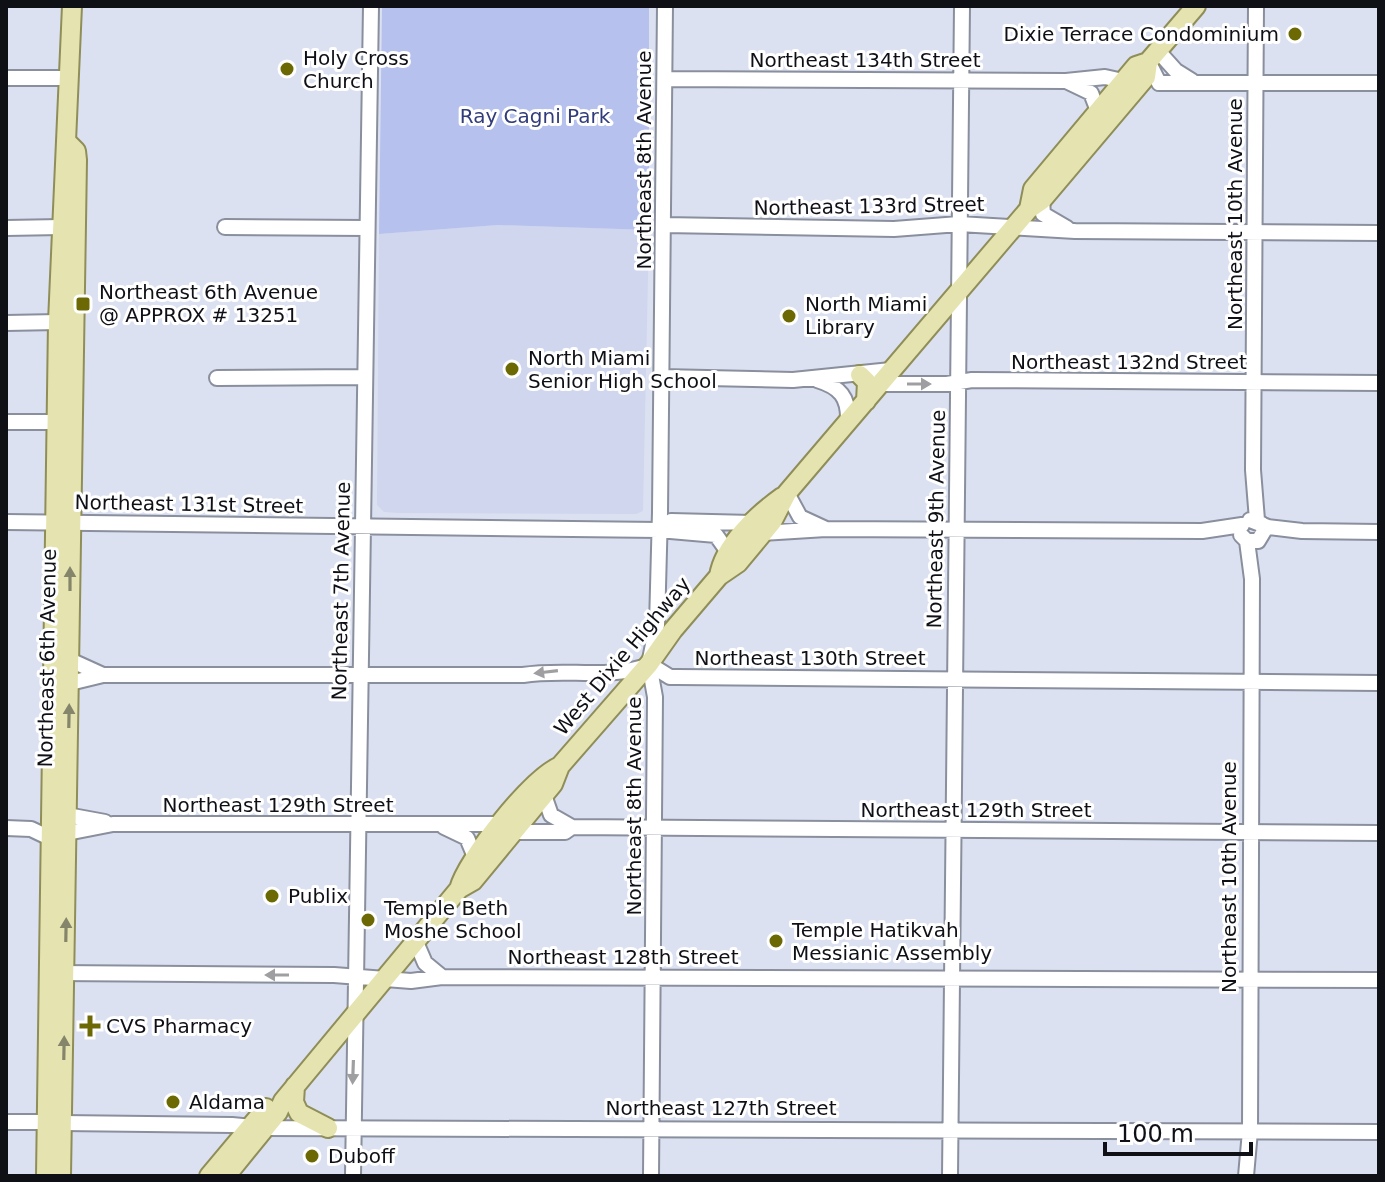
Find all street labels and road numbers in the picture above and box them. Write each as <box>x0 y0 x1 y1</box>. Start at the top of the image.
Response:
street label: Northeast 134th Street <box>750 48 981 72</box>
street label: Northeast 8th Avenue <box>632 50 656 270</box>
street label: Northeast 10th Avenue <box>1223 98 1247 330</box>
street label: Northeast 133rd Street <box>753 192 985 220</box>
street label: Northeast 132nd Street <box>1011 350 1247 374</box>
street label: Northeast 9th Avenue <box>922 409 950 629</box>
street label: Northeast 7th Avenue <box>327 481 355 701</box>
street label: Northeast 131st Street <box>74 490 304 518</box>
street label: Northeast 6th Avenue <box>33 548 61 768</box>
street label: West Dixie Highway <box>549 572 695 740</box>
street label: Northeast 130th Street <box>695 646 926 670</box>
street label: Northeast 8th Avenue <box>622 696 646 916</box>
street label: Northeast 10th Avenue <box>1217 761 1241 993</box>
street label: Northeast 129th Street <box>163 793 394 817</box>
street label: Northeast 129th Street <box>861 798 1092 822</box>
street label: Northeast 128th Street <box>508 945 739 969</box>
street label: Northeast 127th Street <box>606 1096 837 1120</box>

